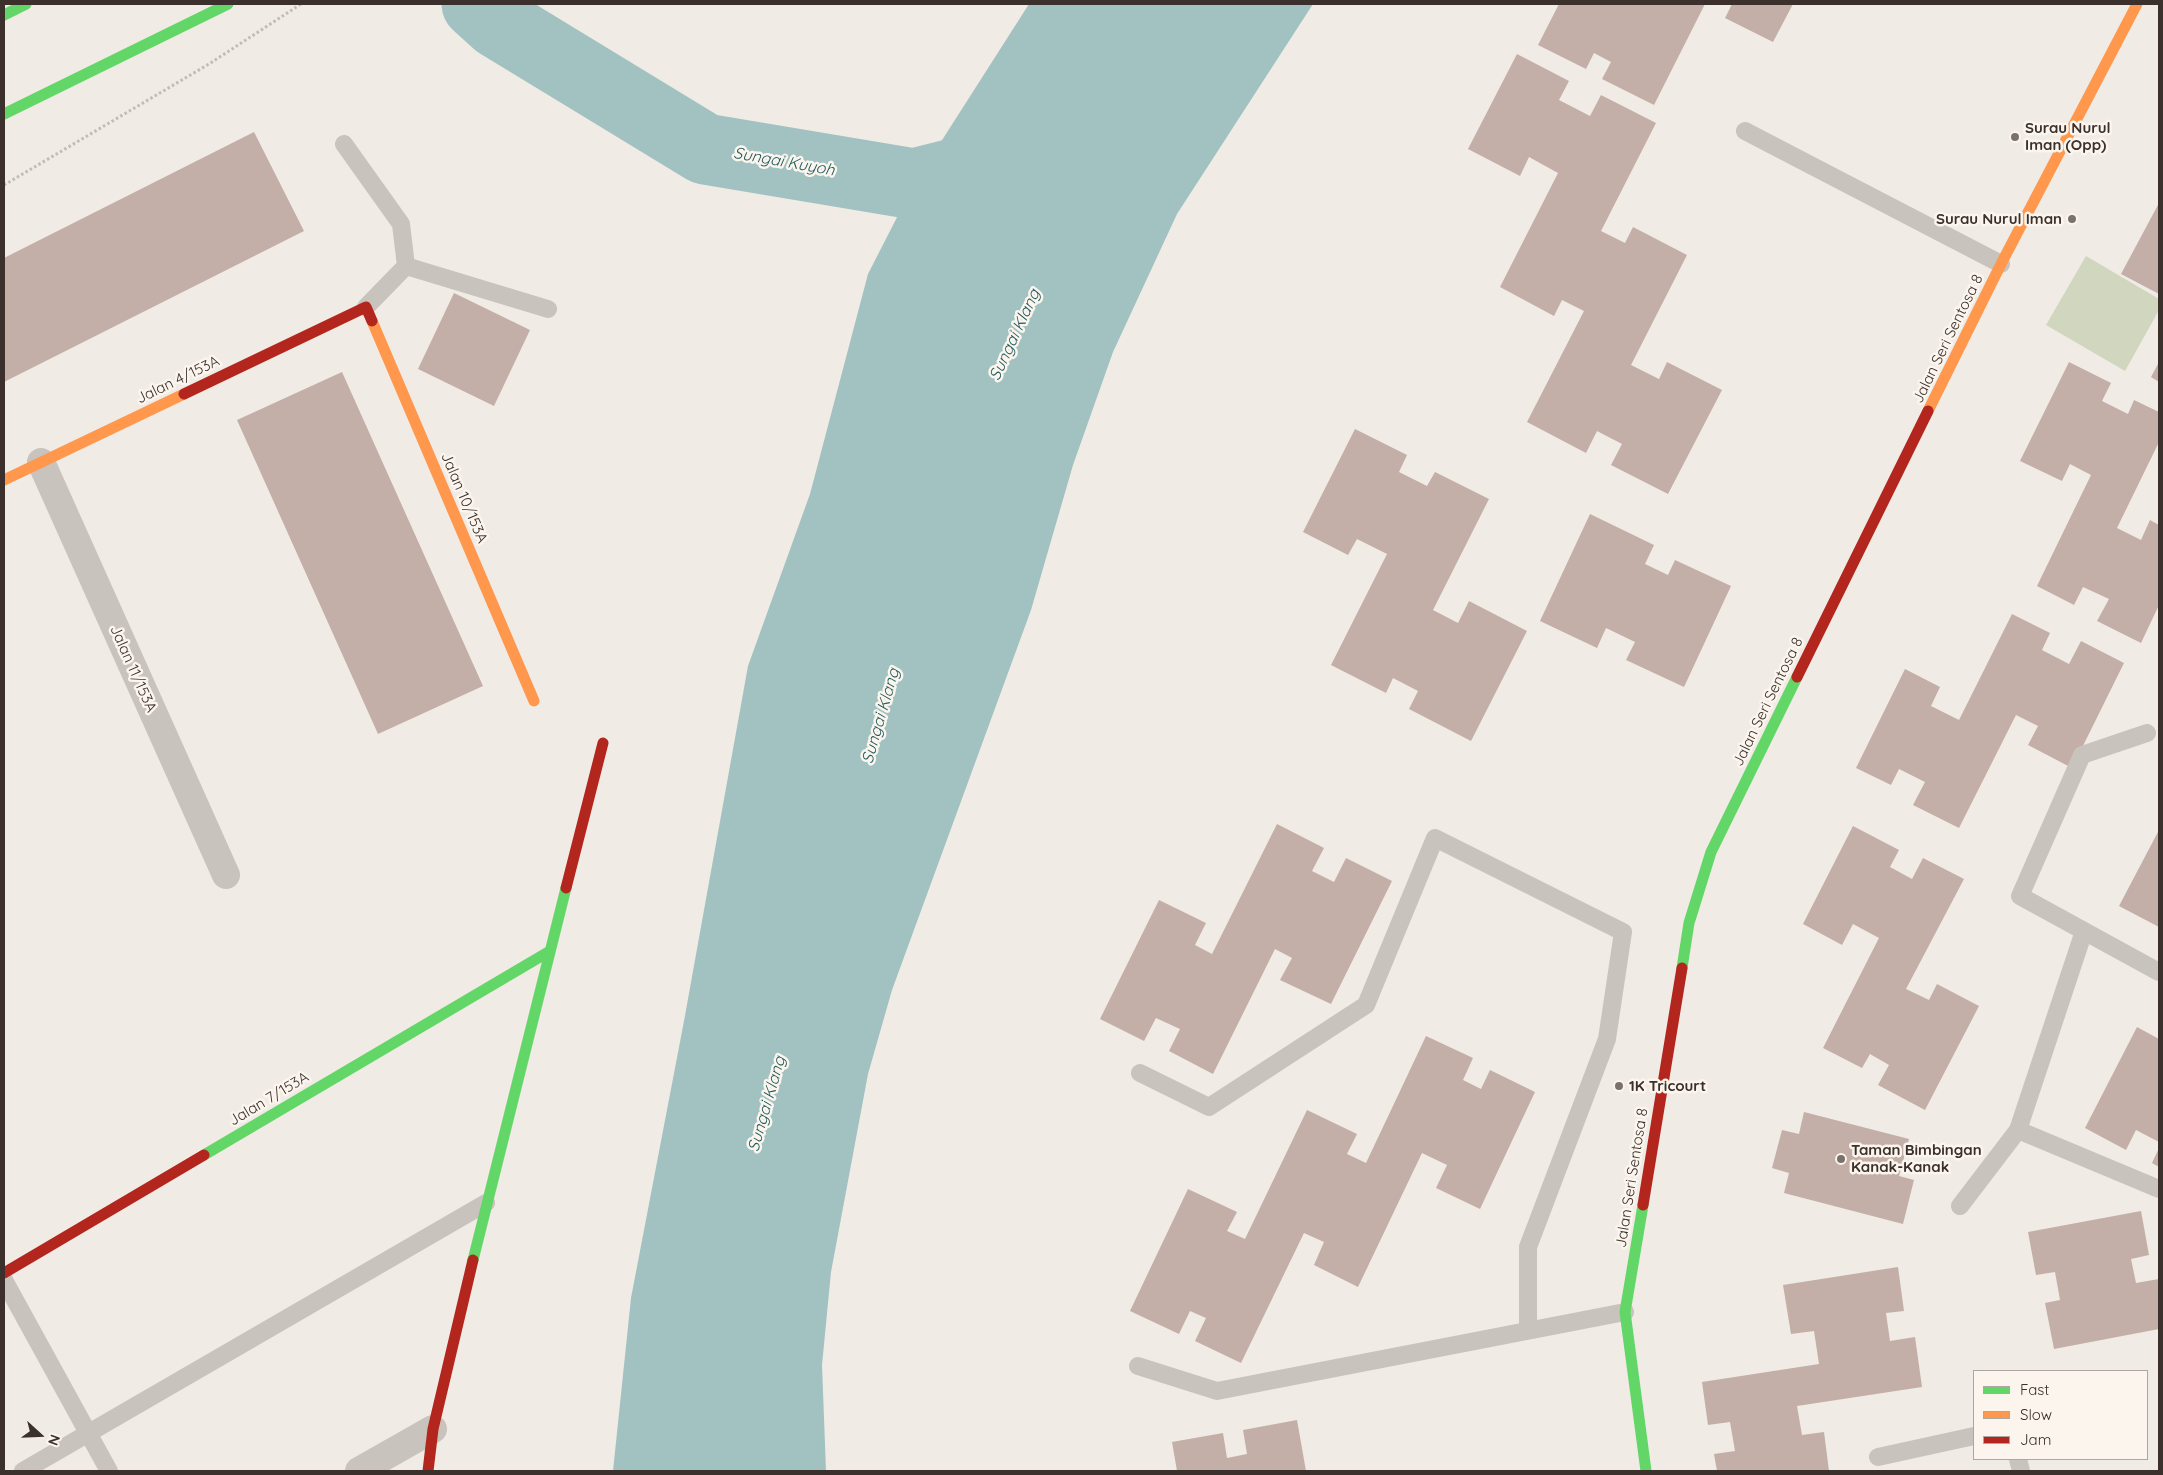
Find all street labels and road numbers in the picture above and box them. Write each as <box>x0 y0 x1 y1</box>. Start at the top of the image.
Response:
street label: Jalan Seri Sentosa 8 <box>1909 272 1987 406</box>
street label: Jalan 4/153A <box>134 352 222 408</box>
street label: Jalan 10/153A <box>437 450 491 546</box>
street label: Jalan 11/153A <box>106 623 160 715</box>
street label: Jalan Seri Sentosa 8 <box>1729 635 1807 769</box>
street label: Jalan 7/153A <box>226 1068 312 1130</box>
street label: Jalan Seri Sentosa 8 <box>1612 1107 1652 1249</box>

